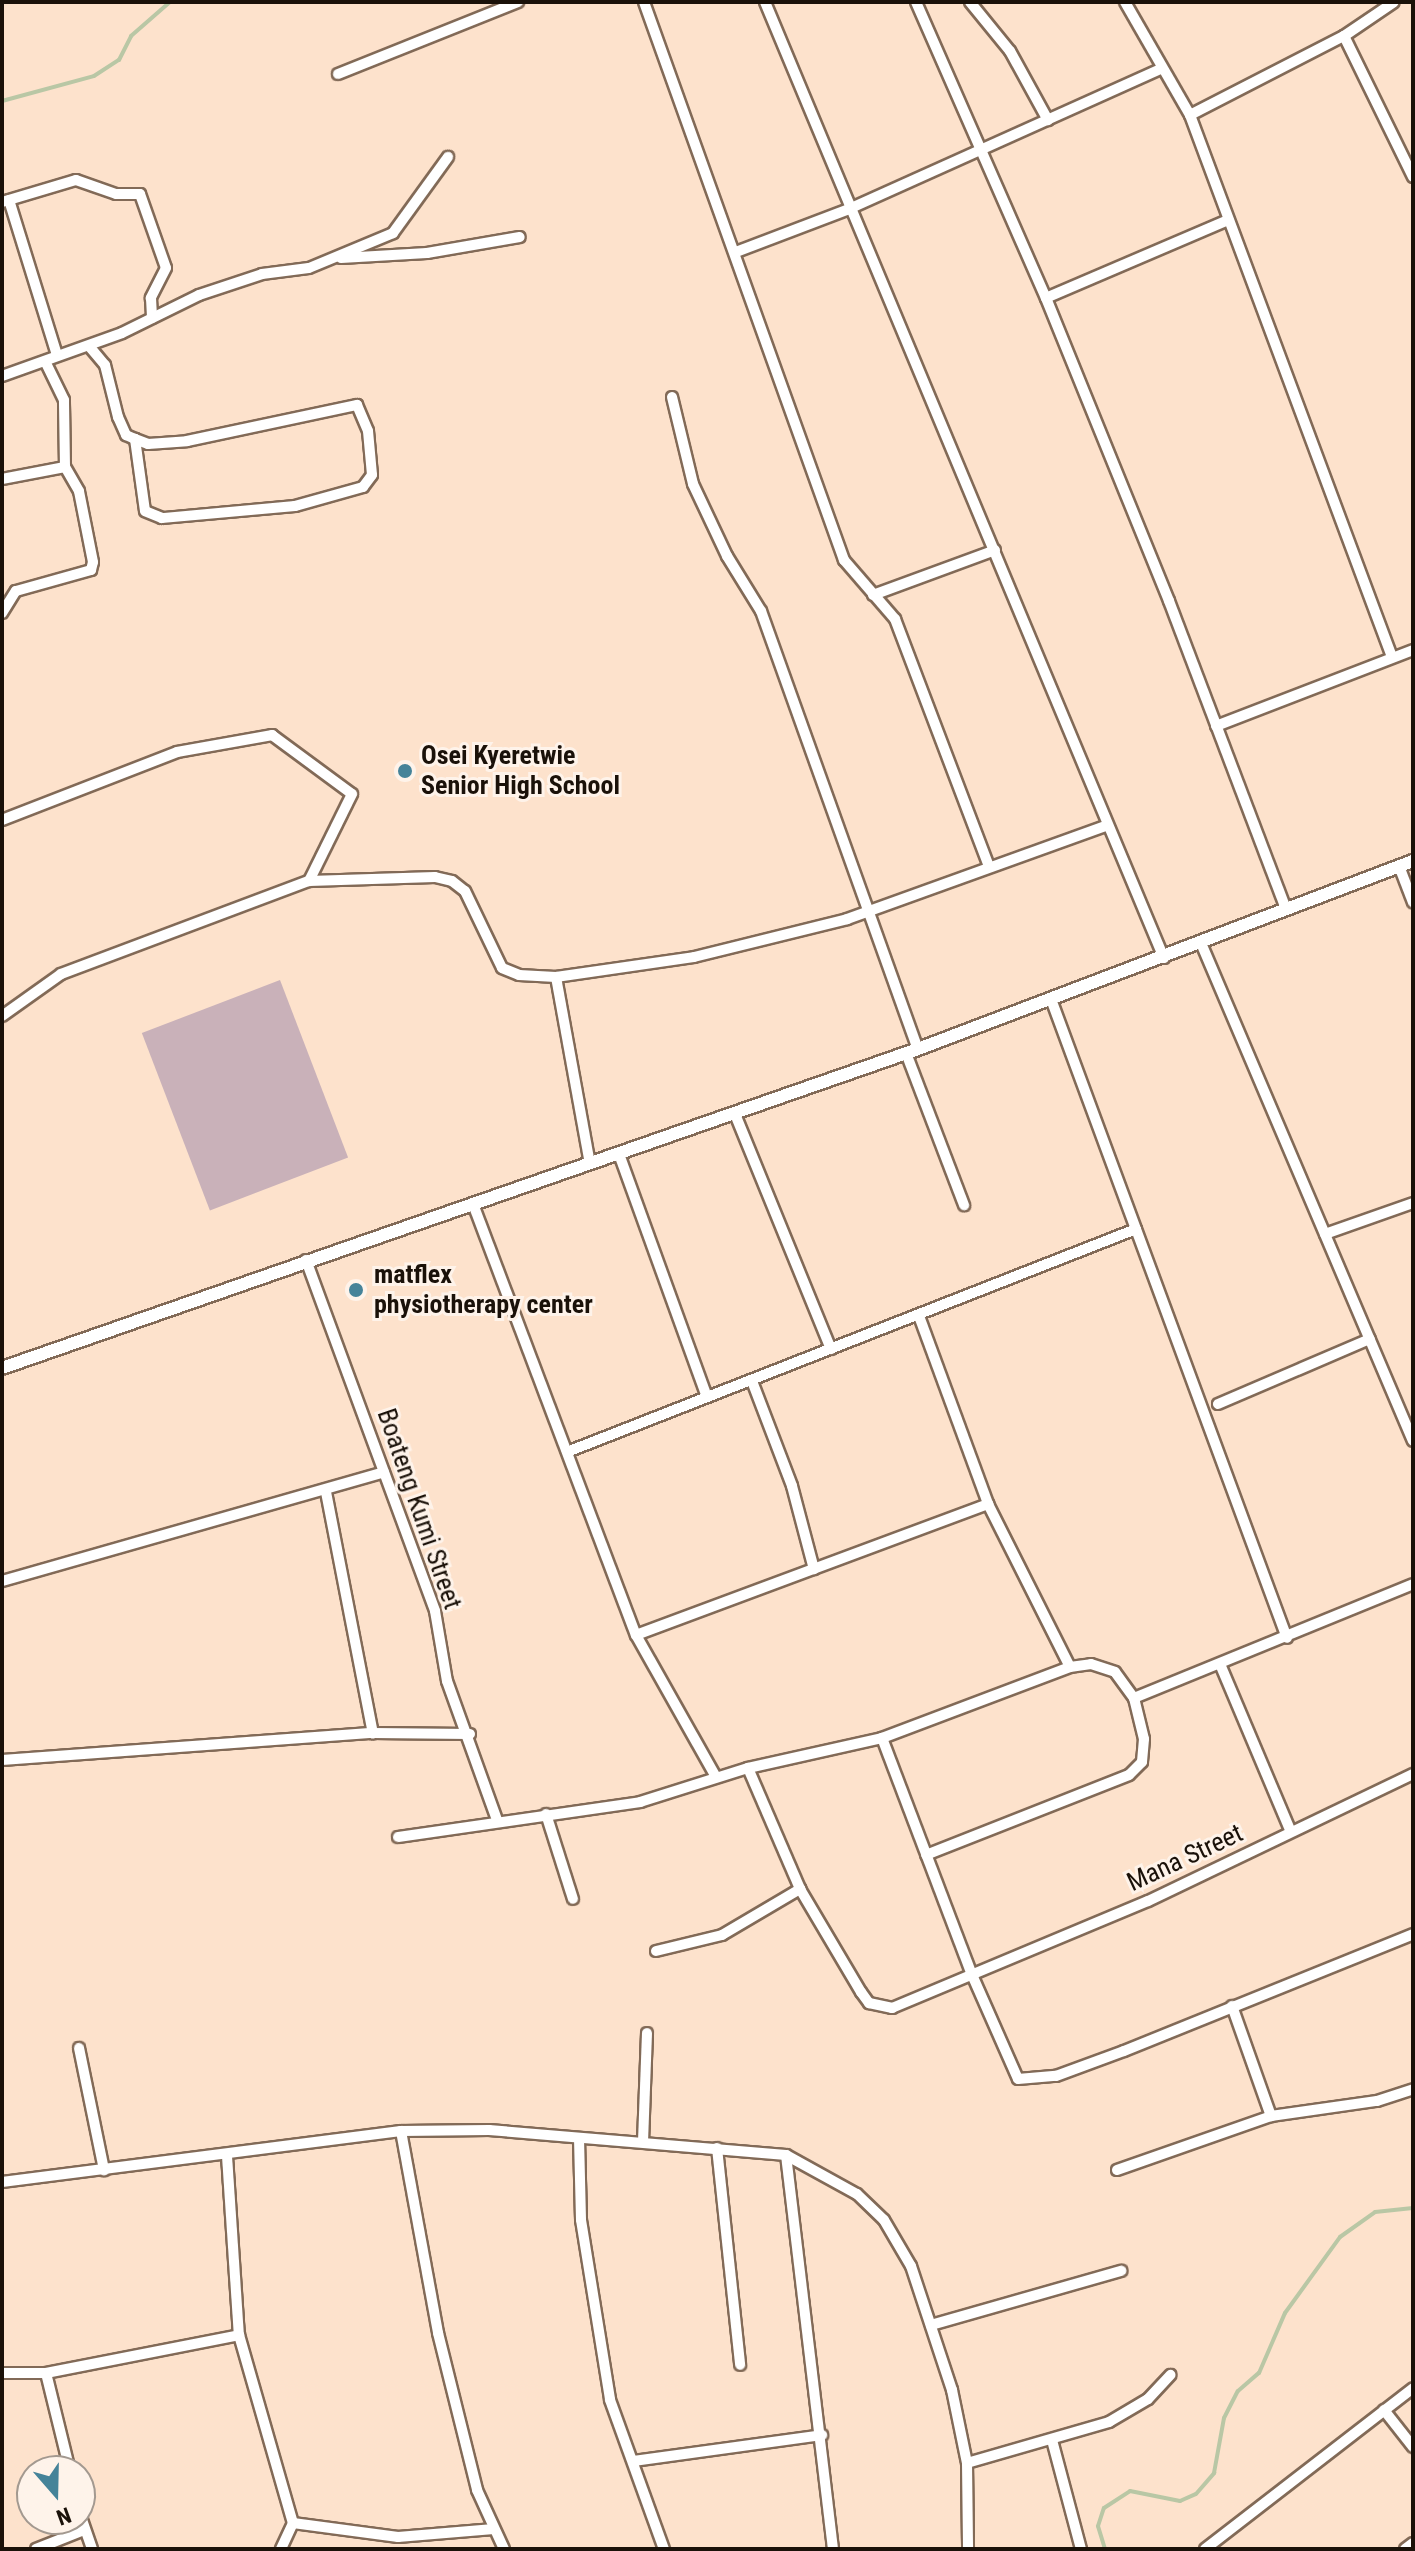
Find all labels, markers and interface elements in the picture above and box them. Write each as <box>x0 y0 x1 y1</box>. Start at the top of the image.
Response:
place label: Osei Kyeretwie Senior High School <box>421 740 620 802</box>
marker: Osei Kyeretwie Senior High School <box>396 762 414 780</box>
place label: matflex physiotherapy center <box>374 1259 593 1320</box>
marker: matflex physiotherapy center <box>345 1279 367 1301</box>
street label: Boateng Kumi Street <box>370 1405 468 1613</box>
street label: Mana Street <box>1122 1818 1248 1898</box>
north arrow <box>16 2455 96 2535</box>
text: N <box>53 2502 74 2530</box>

